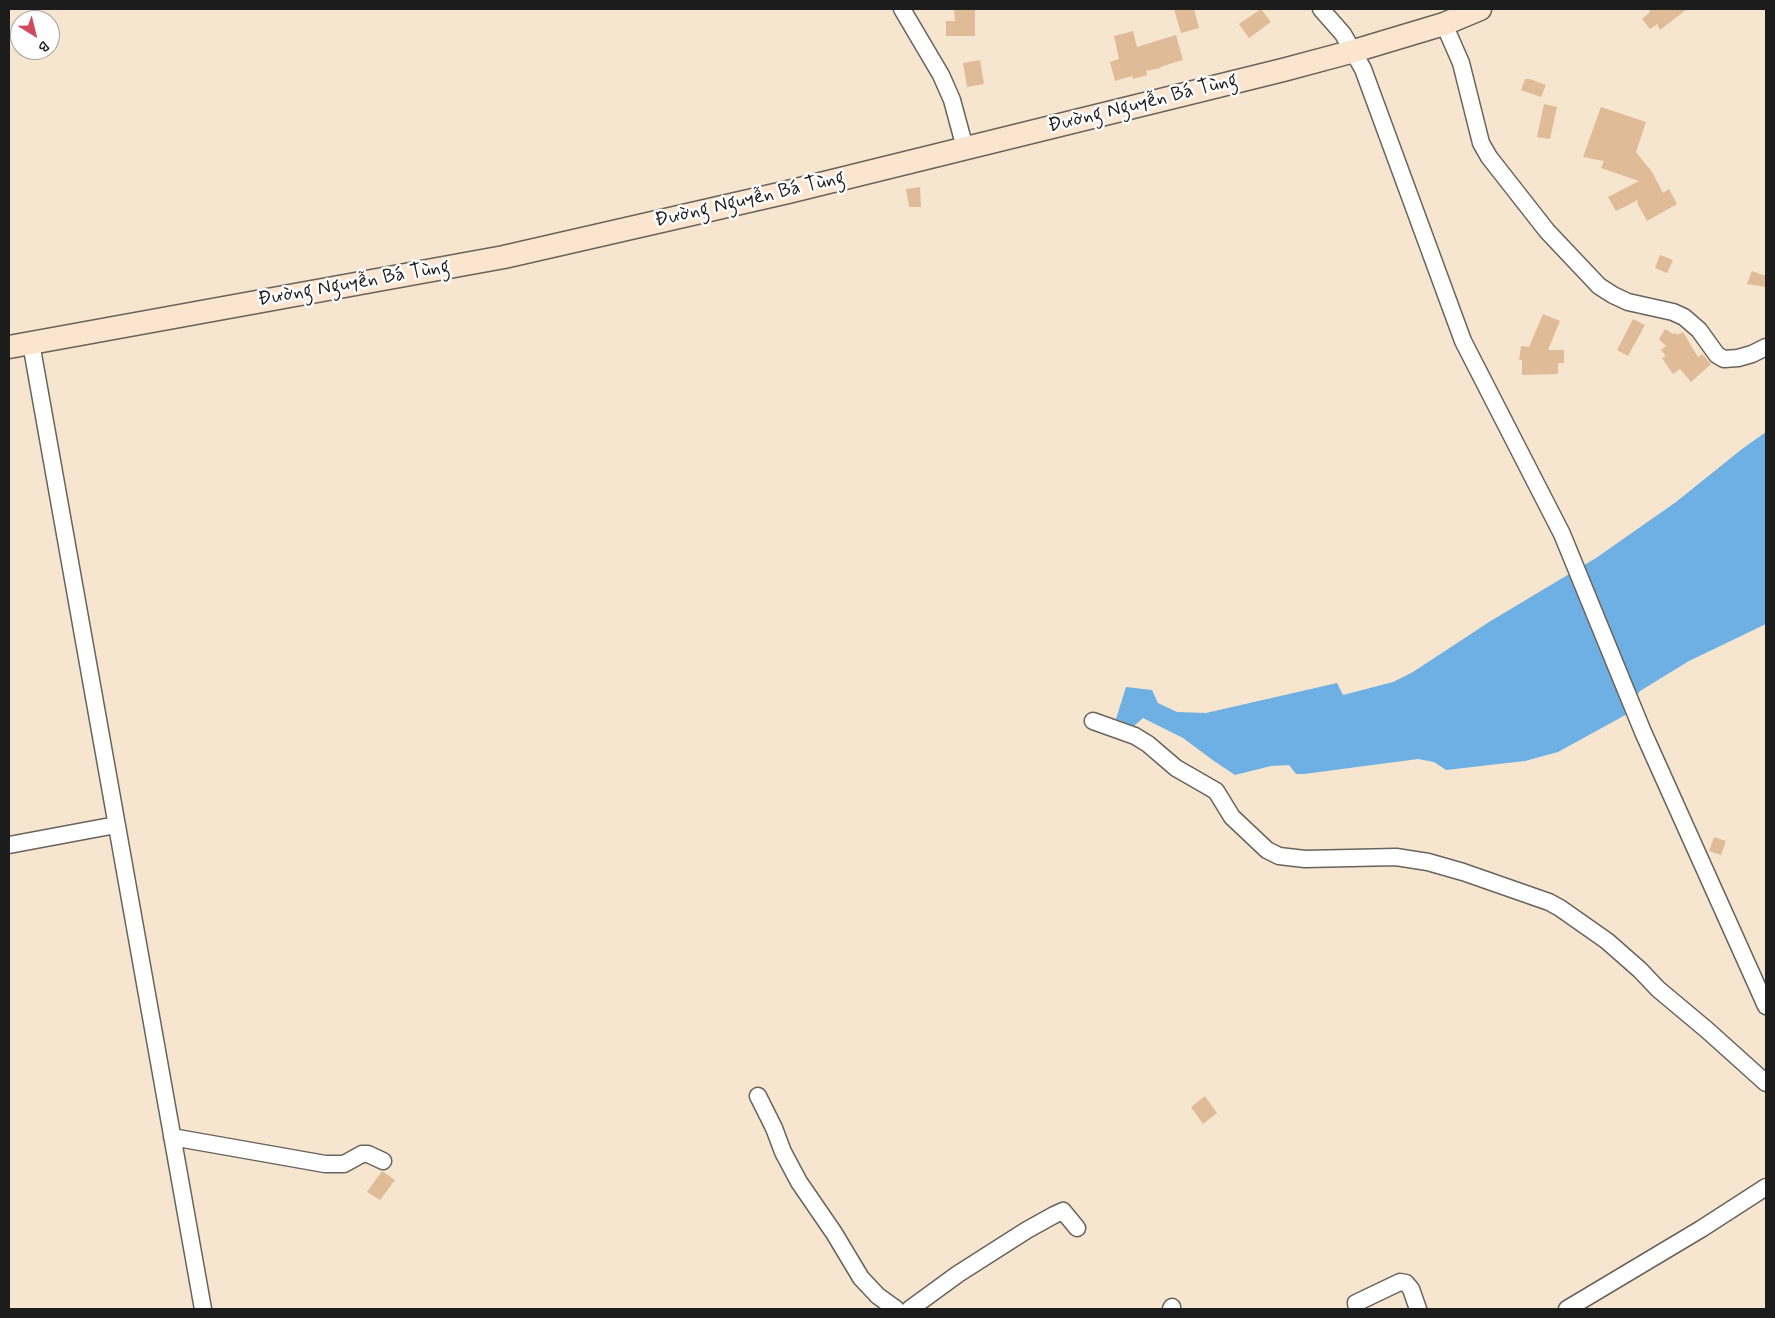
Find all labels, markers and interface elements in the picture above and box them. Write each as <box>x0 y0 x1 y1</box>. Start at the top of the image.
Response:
north arrow <box>10 10 60 60</box>
text: B <box>34 36 52 56</box>
street label: Đường Nguyễn Bá Tùng <box>1046 69 1240 139</box>
street label: Đường Nguyễn Bá Tùng <box>653 166 847 234</box>
street label: Đường Nguyễn Bá Tùng <box>256 255 452 313</box>

